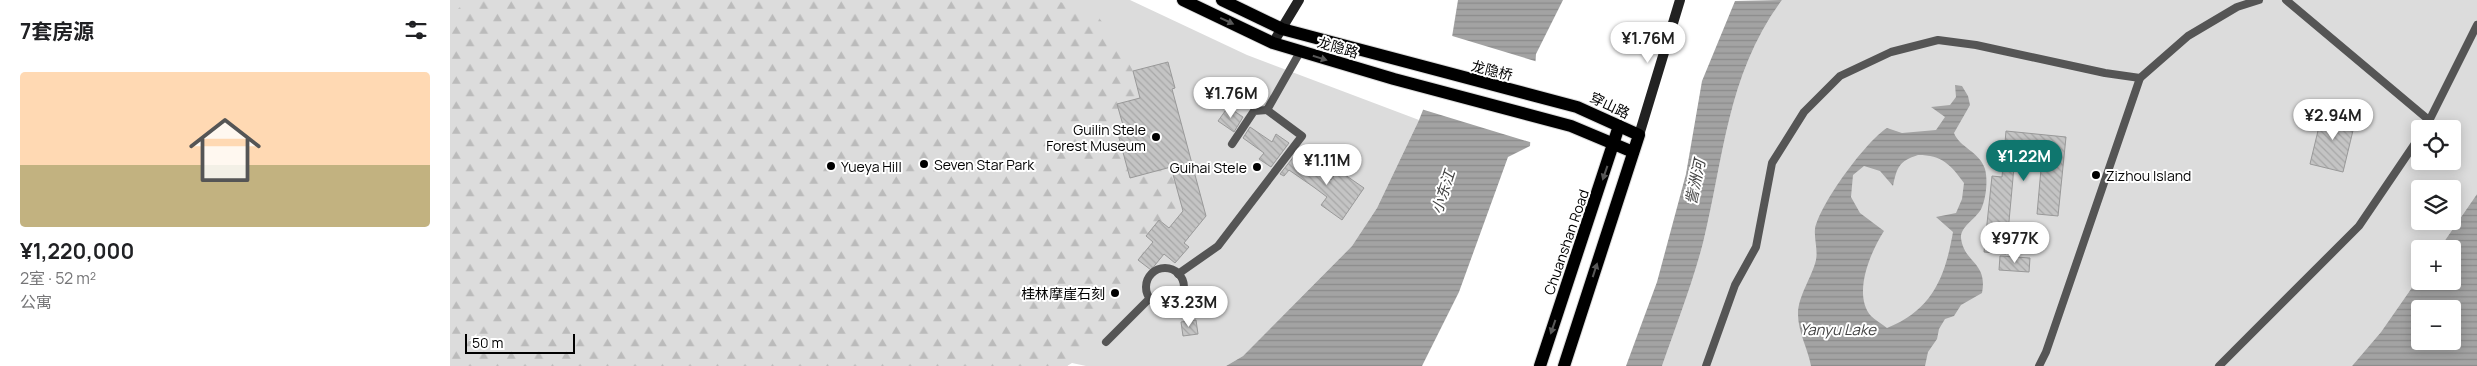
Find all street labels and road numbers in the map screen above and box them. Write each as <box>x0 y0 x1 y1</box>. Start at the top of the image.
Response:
street label: 龙隐路 <box>1315 32 1361 62</box>
street label: 龙隐桥 <box>1469 56 1515 84</box>
street label: 穿山路 <box>1587 88 1633 122</box>
street label: Chuanshan Road <box>1539 187 1593 297</box>

